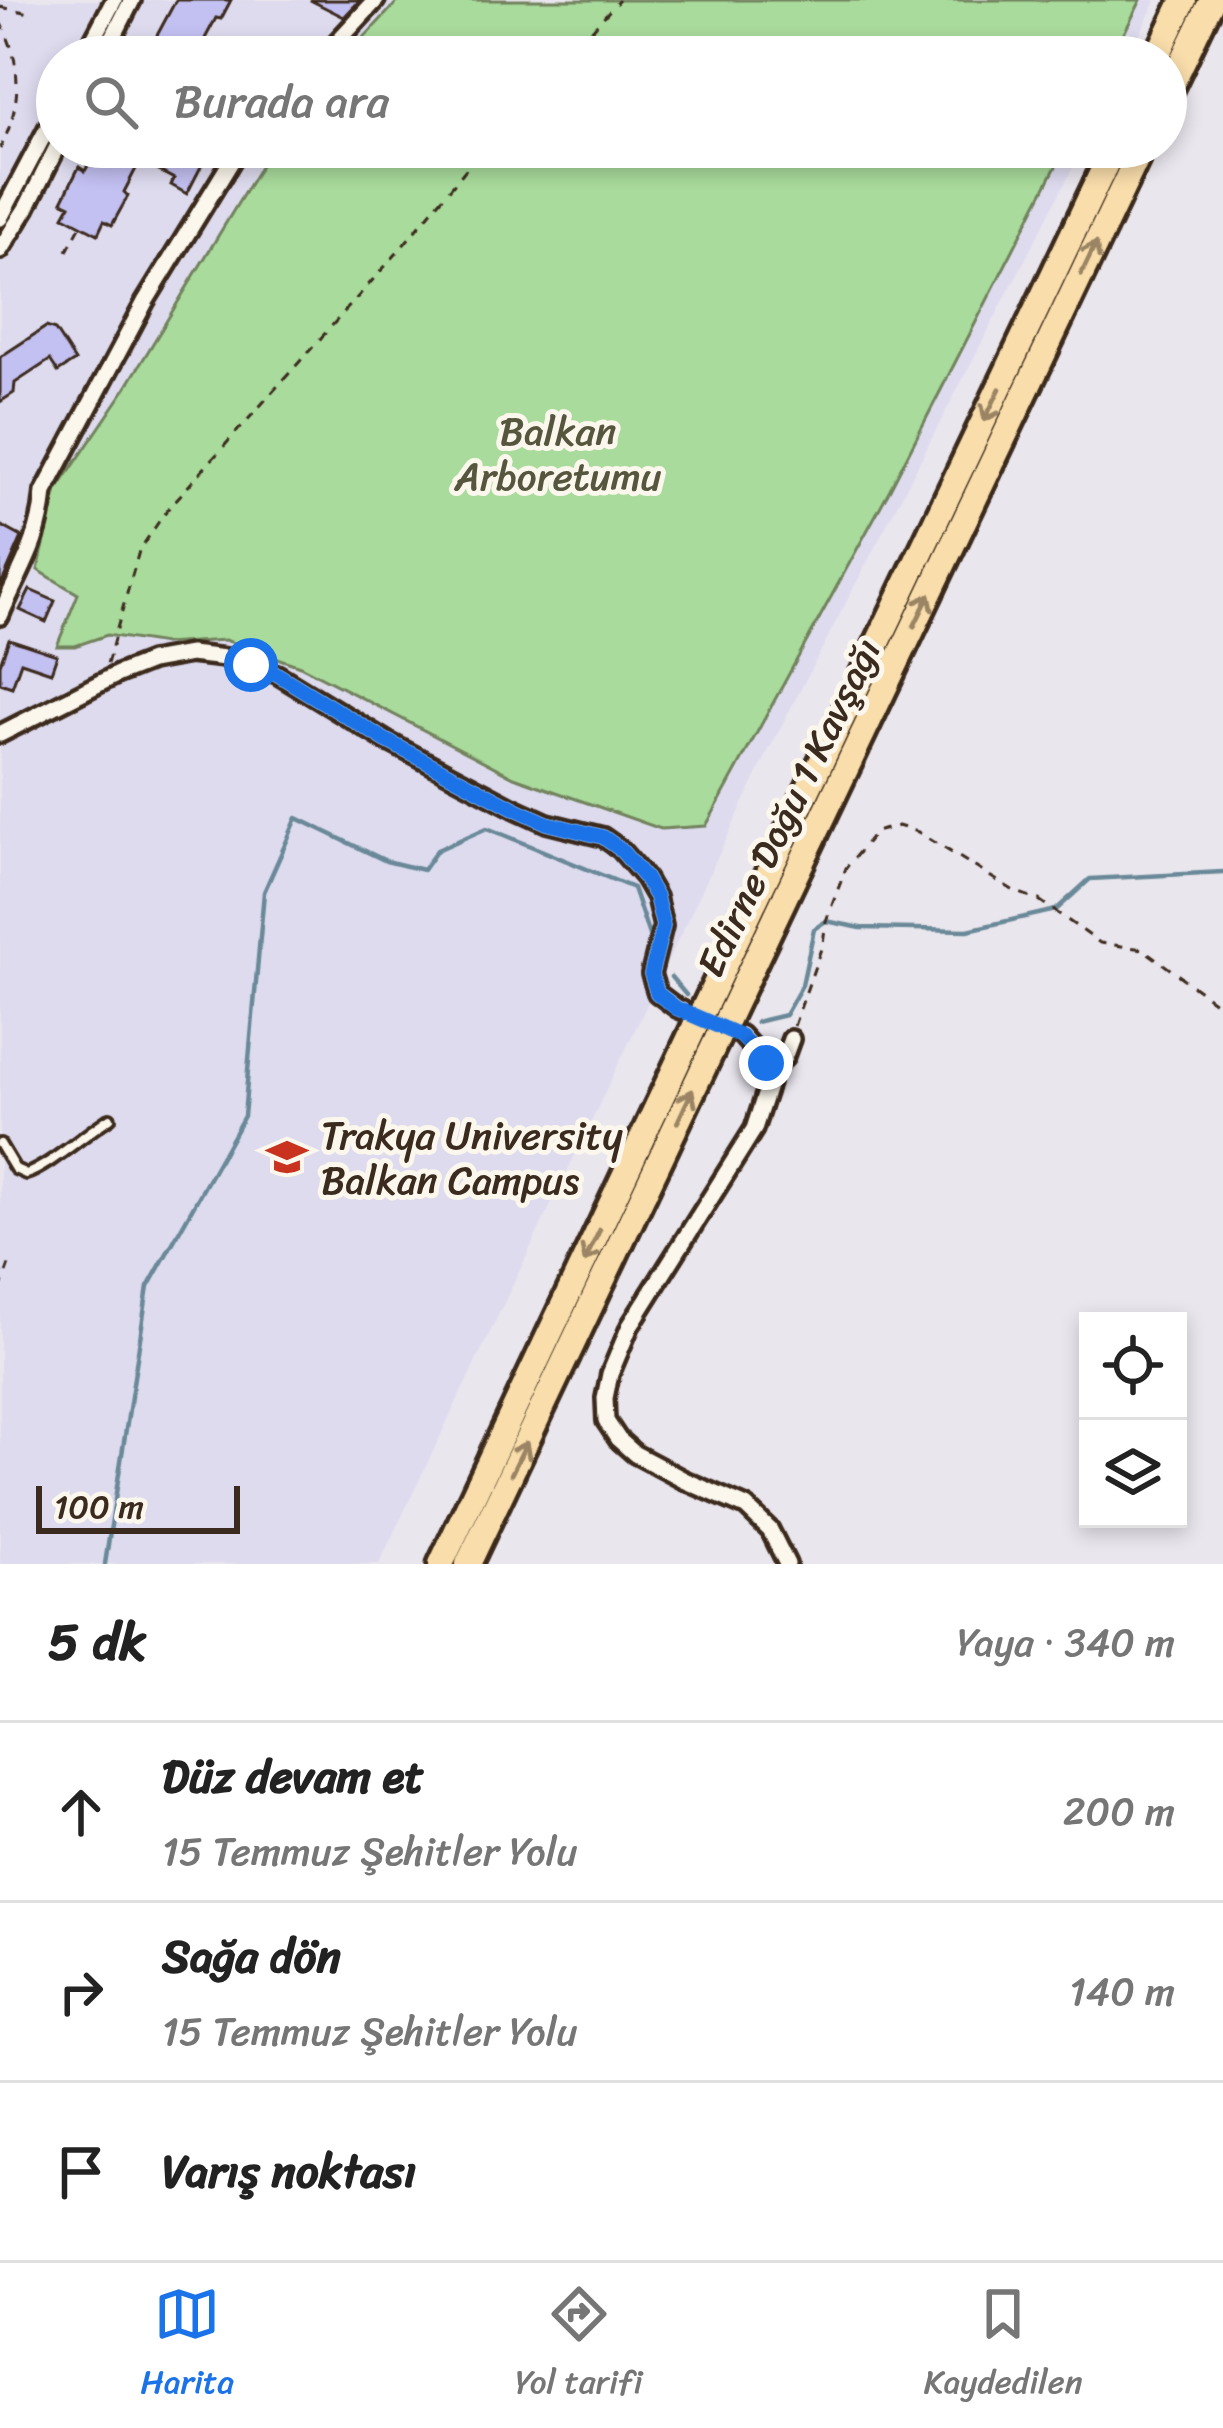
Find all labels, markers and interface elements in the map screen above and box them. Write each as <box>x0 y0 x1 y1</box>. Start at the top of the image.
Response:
search box <box>36 36 1187 168</box>
text: Burada ara <box>174 62 389 142</box>
icon: search <box>78 69 144 135</box>
one-way arrow <box>1079 241 1101 277</box>
one-way arrow <box>980 386 1002 422</box>
park label: Balkan Arboretumu <box>453 397 662 511</box>
one-way arrow <box>912 593 934 629</box>
street label: Edirne Doğu 1 Kavşağı <box>676 626 901 989</box>
route start <box>224 638 278 692</box>
route end <box>739 1036 793 1090</box>
one-way arrow <box>675 1089 697 1125</box>
place label: Trakya University Balkan Campus <box>321 1101 623 1215</box>
school or university icon: Trakya University Balkan Campus <box>264 1134 310 1180</box>
one-way arrow <box>580 1227 602 1263</box>
map controls <box>1079 1312 1187 1528</box>
button: locate <box>1079 1312 1187 1420</box>
button: layers <box>1079 1420 1187 1528</box>
one-way arrow <box>509 1441 531 1477</box>
text: 100 m <box>54 1478 144 1536</box>
scale bar <box>36 1480 240 1533</box>
text: 5 dk <box>48 1597 146 1687</box>
text: Yaya · 340 m <box>957 1608 1175 1677</box>
text: Düz devam et <box>162 1737 424 1817</box>
text: 200 m <box>1063 1777 1175 1846</box>
icon: ahead <box>48 1779 114 1845</box>
text: 15 Temmuz Şehitler Yolu <box>162 1817 578 1886</box>
text: Sağa dön <box>162 1917 341 1997</box>
text: 140 m <box>1069 1957 1175 2026</box>
icon: right <box>48 1959 114 2025</box>
text: 15 Temmuz Şehitler Yolu <box>162 1997 578 2066</box>
text: Varış noktası <box>162 2132 416 2212</box>
icon: arrive <box>48 2139 114 2205</box>
tab: Harita <box>141 2281 234 2411</box>
tab: Yol tarifi <box>515 2281 643 2411</box>
tab: Kaydedilen <box>924 2281 1082 2411</box>

